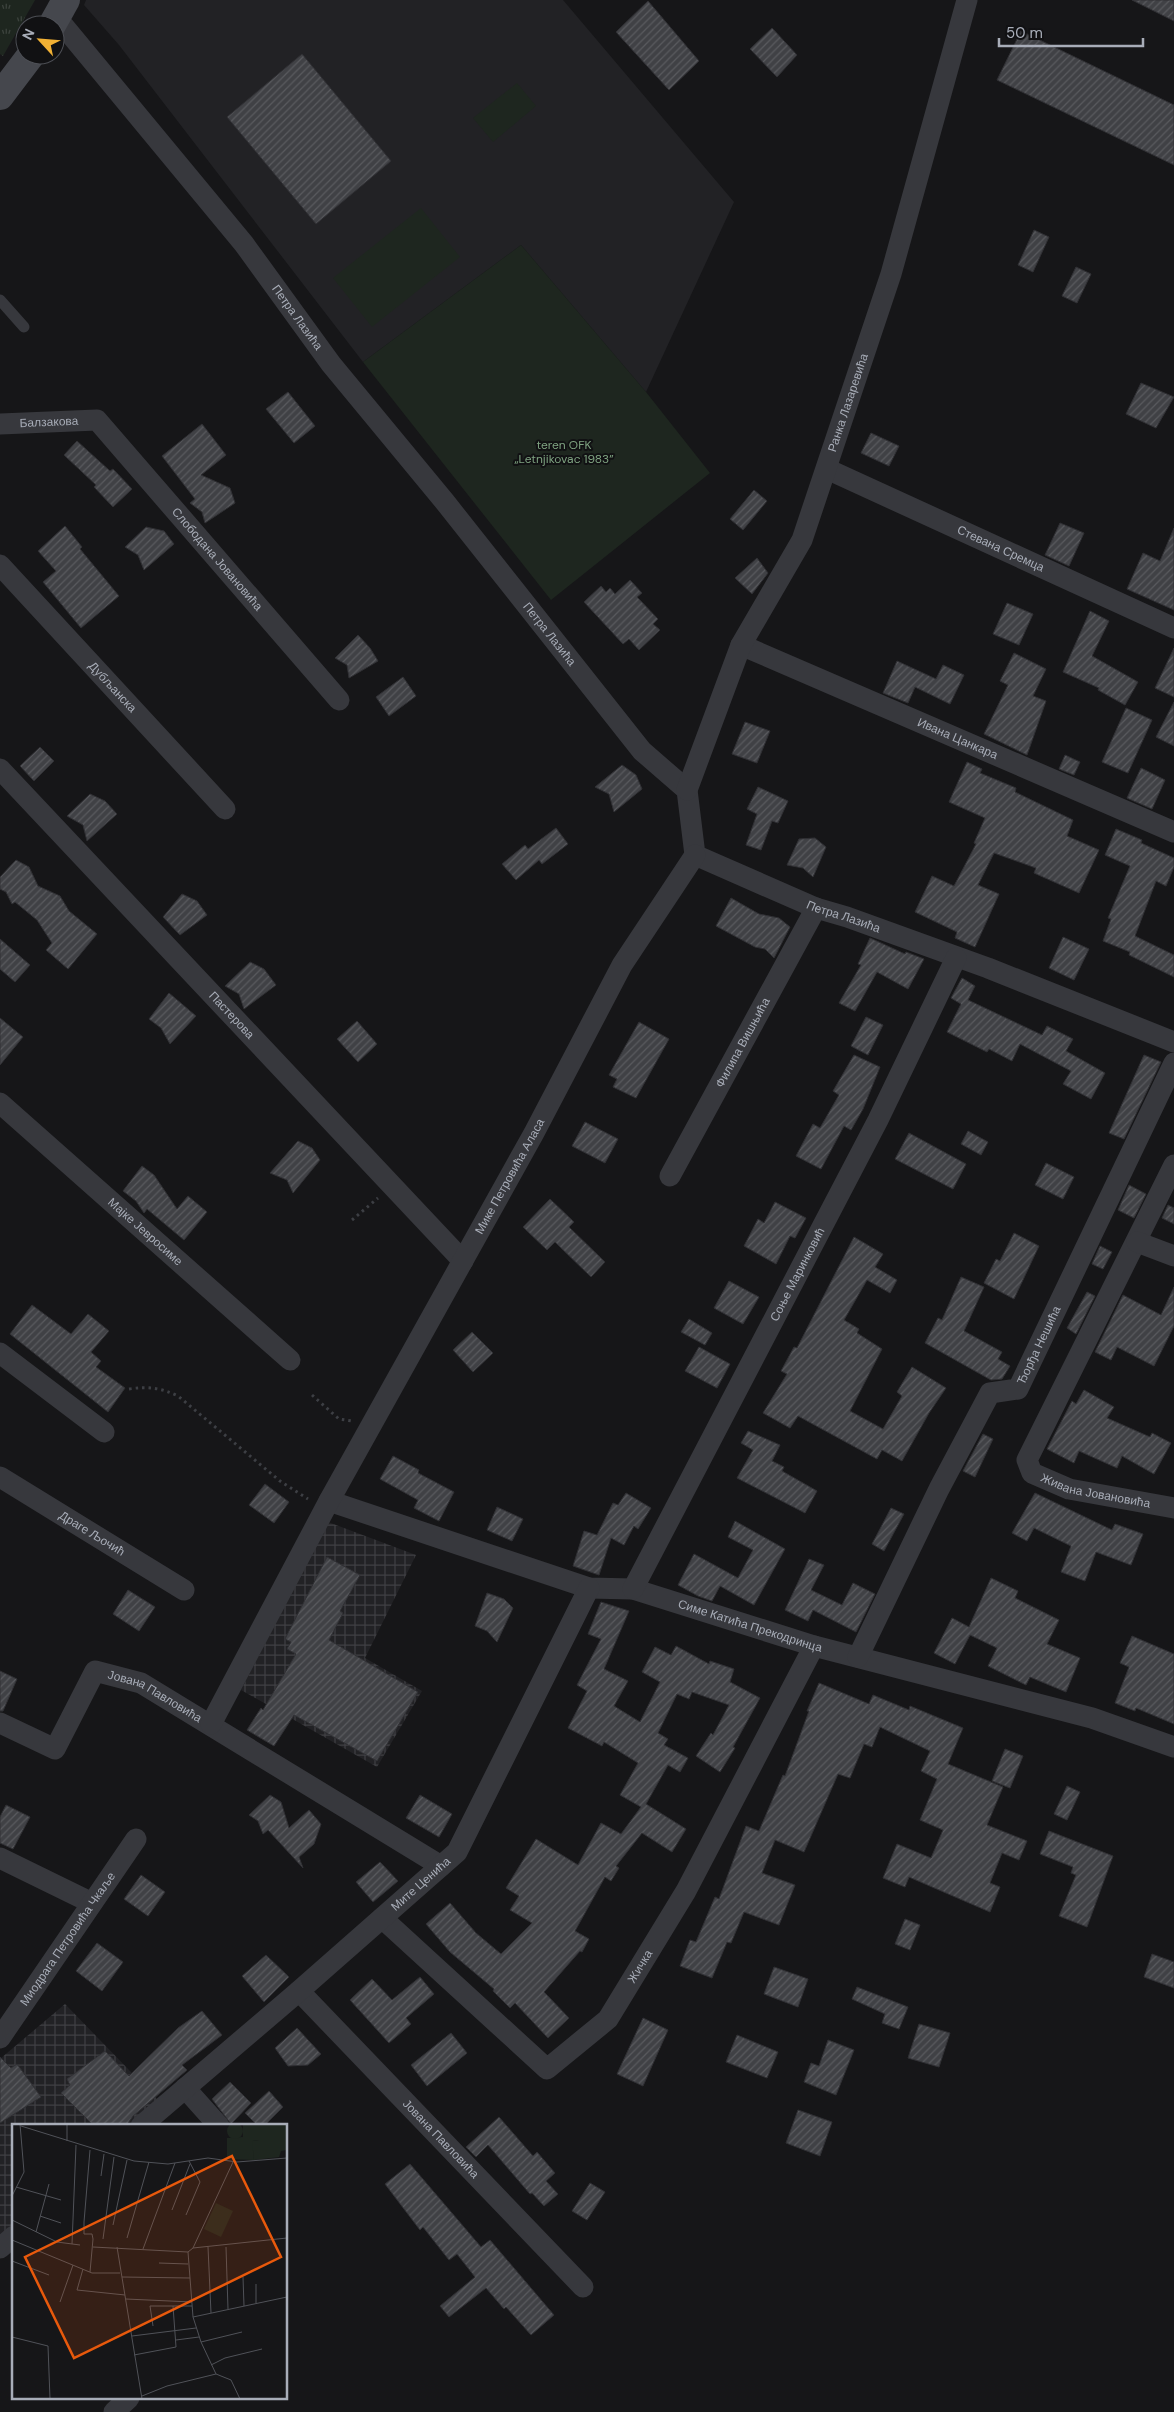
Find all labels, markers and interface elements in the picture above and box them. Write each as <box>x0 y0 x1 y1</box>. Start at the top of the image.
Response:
north arrow <box>15 15 65 65</box>
scale bar <box>999 15 1143 47</box>
text: 50 m <box>1006 23 1043 43</box>
text: N <box>18 26 39 43</box>
street label: Петра Лазића <box>268 282 326 354</box>
street label: Ранка Лазаревића <box>824 351 872 454</box>
street label: Балзакова <box>19 413 79 431</box>
park label: teren OFK „Letnjikovac 1983” <box>514 437 614 467</box>
street label: Слободана Јовановића <box>168 504 266 614</box>
street label: Стевана Сремца <box>955 522 1047 576</box>
street label: Петра Лазића <box>519 599 580 670</box>
street label: Дубљанска <box>85 658 140 716</box>
street label: Ивана Цанкара <box>915 714 1001 763</box>
street label: Петра Лазића <box>804 897 883 937</box>
street label: Пастерова <box>205 988 258 1043</box>
street label: Филипа Вишњића <box>712 994 774 1090</box>
street label: Мике Петровића Аласа <box>471 1115 548 1237</box>
street label: Мајке Јевросиме <box>104 1194 186 1269</box>
street label: Соње Маринковић <box>766 1225 828 1324</box>
street label: Ђорђа Нешића <box>1013 1303 1065 1387</box>
street label: Живана Јовановића <box>1038 1470 1152 1512</box>
street label: Драге Љочић <box>56 1507 128 1560</box>
street label: Симе Катића Прекодринца <box>676 1596 824 1656</box>
street label: Јована Павловића <box>106 1667 205 1726</box>
street label: Мите Ценића <box>388 1853 454 1914</box>
street label: Миодрага Петровића Чкаље <box>16 1869 119 2009</box>
street label: Жичка <box>624 1947 656 1986</box>
street label: Јована Павловића <box>399 2096 483 2182</box>
inset map <box>12 2124 288 2400</box>

